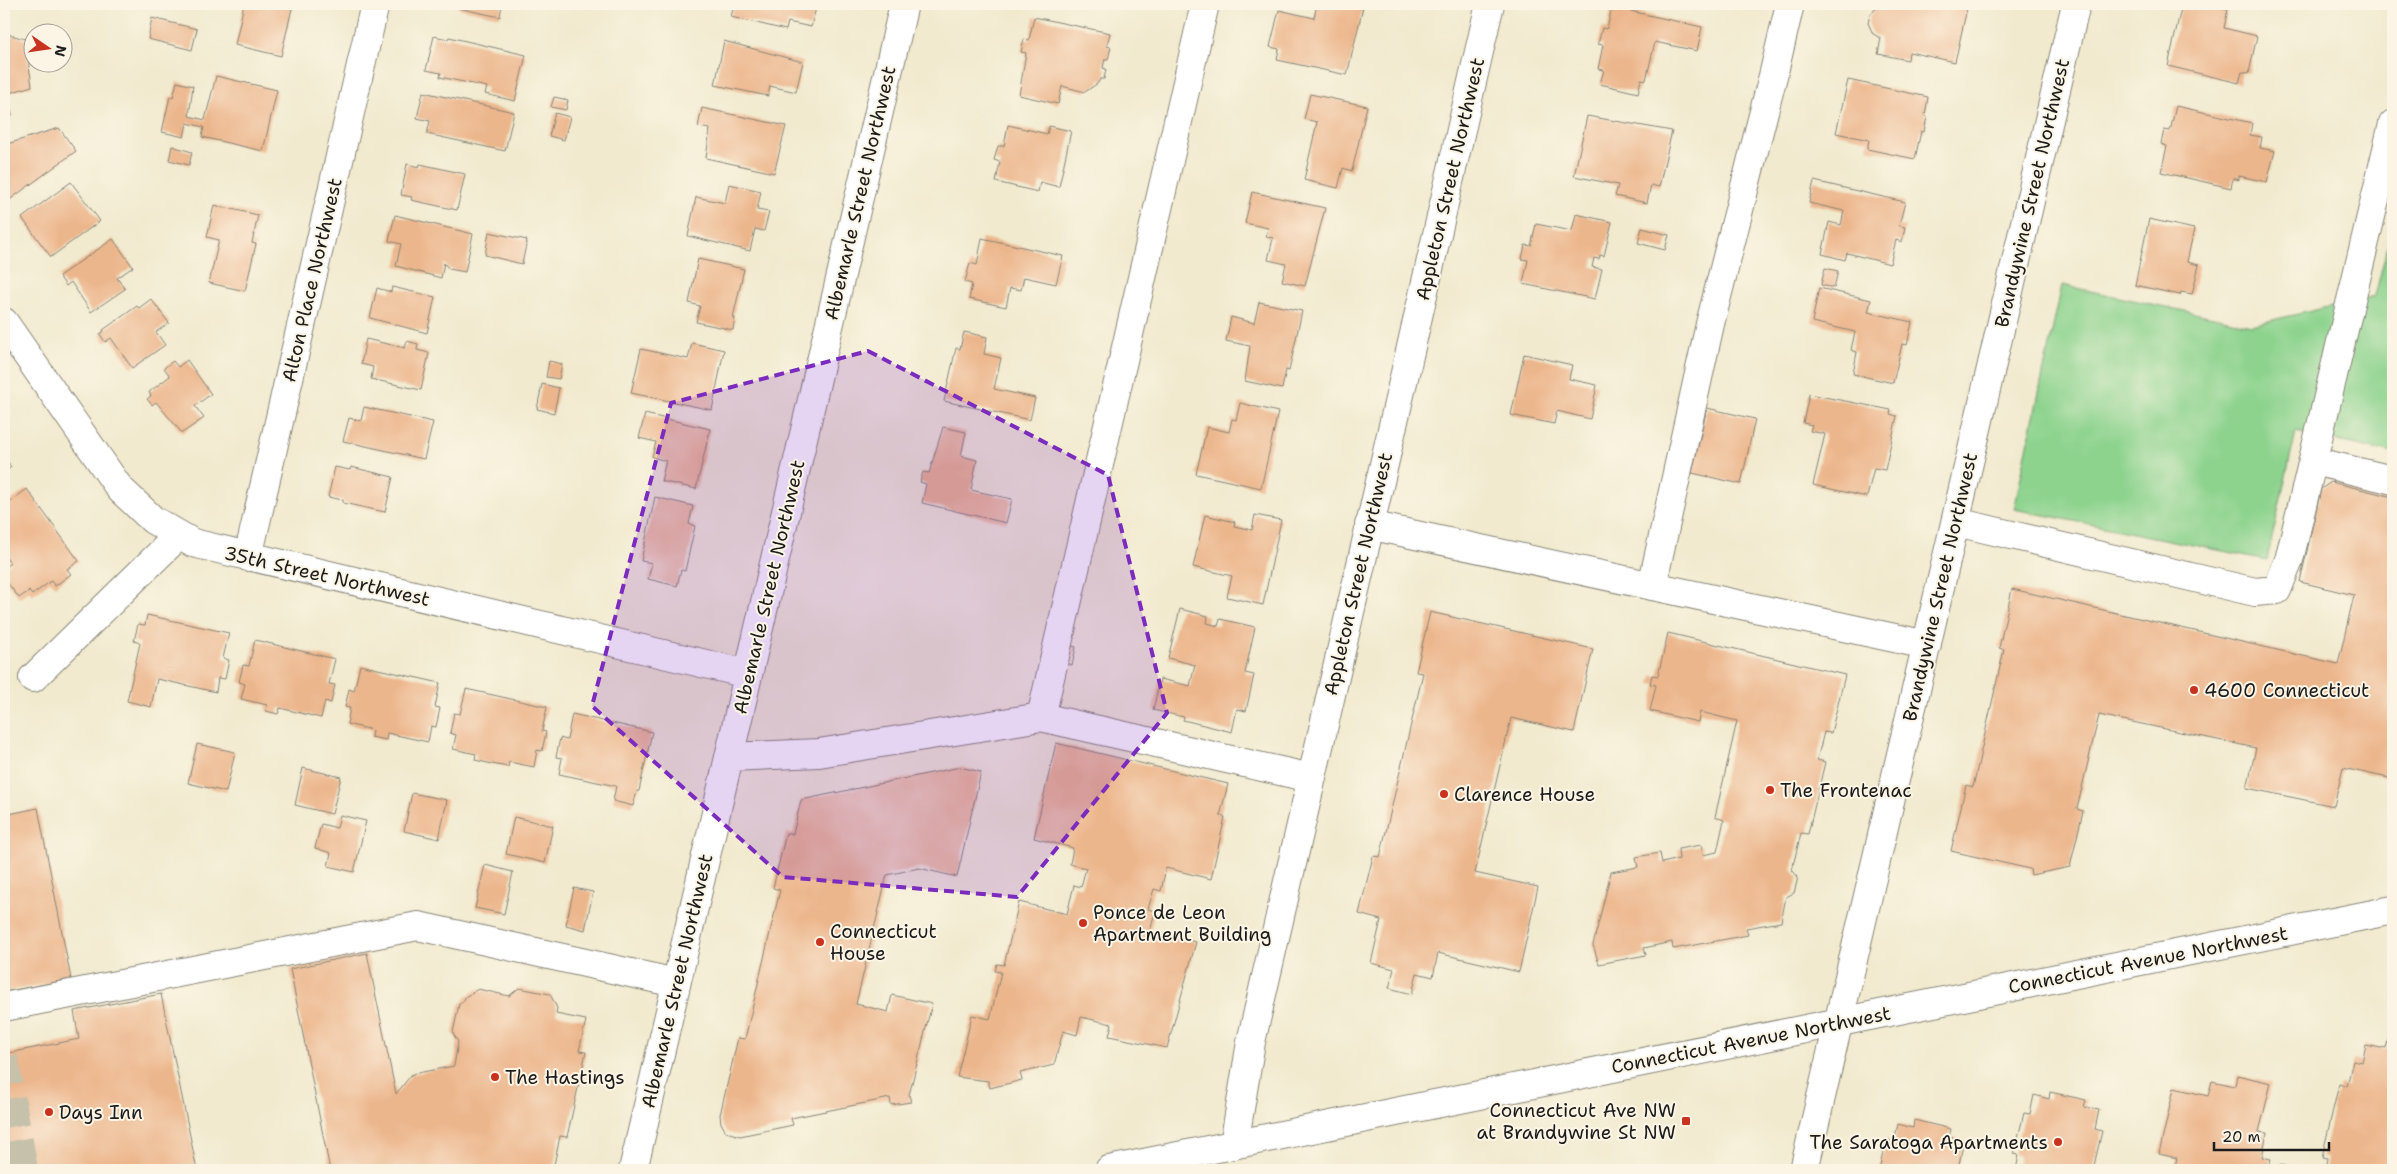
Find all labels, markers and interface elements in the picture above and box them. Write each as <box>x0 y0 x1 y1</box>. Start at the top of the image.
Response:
north arrow <box>22 22 72 72</box>
text: N <box>51 43 71 58</box>
street label: Appleton Street Northwest <box>1410 55 1490 303</box>
street label: Brandywine Street Northwest <box>1989 56 2075 330</box>
street label: Albemarle Street Northwest <box>819 63 901 323</box>
street label: Alton Place Northwest <box>276 175 348 385</box>
street label: Appleton Street Northwest <box>1318 450 1398 698</box>
street label: Brandywine Street Northwest <box>1897 450 1983 724</box>
street label: Albemarle Street Northwest <box>728 457 810 717</box>
street label: 35th Street Northwest <box>222 540 432 612</box>
place label: 4600 Connecticut <box>2204 678 2369 703</box>
marker: 4600 Connecticut <box>2188 684 2200 696</box>
place label: The Frontenac <box>1780 778 1912 803</box>
place label: Clarence House <box>1454 782 1595 807</box>
marker: The Frontenac <box>1764 784 1776 796</box>
marker: Clarence House <box>1438 788 1450 800</box>
street label: Albemarle Street Northwest <box>636 851 718 1111</box>
place label: Ponce de Leon Apartment Building <box>1093 900 1271 947</box>
marker: Ponce de Leon Apartment Building <box>1077 917 1089 929</box>
place label: Connecticut House <box>830 919 937 966</box>
street label: Connecticut Avenue Northwest <box>2006 921 2290 999</box>
marker: Connecticut House <box>814 936 826 948</box>
street label: Connecticut Avenue Northwest <box>1609 1001 1893 1079</box>
place label: The Hastings <box>505 1065 625 1090</box>
marker: The Hastings <box>489 1071 501 1083</box>
place label: Connecticut Ave NW at Brandywine St NW <box>1476 1098 1676 1145</box>
place label: Days Inn <box>59 1100 143 1125</box>
marker: Days Inn <box>43 1106 55 1118</box>
marker: Connecticut Ave NW at Brandywine St NW <box>1680 1115 1692 1127</box>
scale bar <box>2214 1119 2330 1151</box>
text: 20 m <box>2222 1127 2261 1147</box>
place label: The Saratoga Apartments <box>1809 1130 2048 1155</box>
marker: The Saratoga Apartments <box>2052 1136 2064 1148</box>

